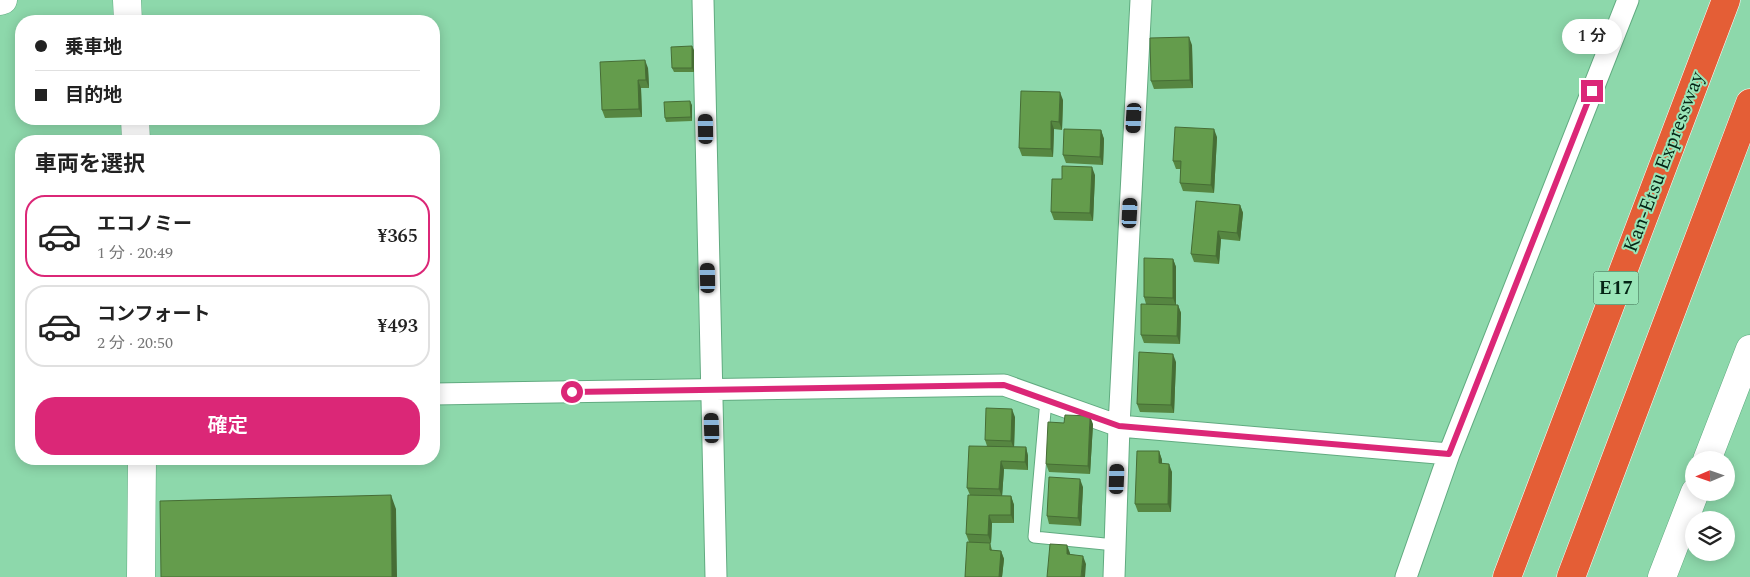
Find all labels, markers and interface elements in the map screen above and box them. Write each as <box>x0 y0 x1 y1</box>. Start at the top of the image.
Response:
callout: 1 分 <box>1562 18 1622 54</box>
text: 1 分 <box>1578 24 1606 48</box>
text: 乗車地 <box>65 33 122 62</box>
street label: Kan-Etsu Expressway <box>1616 66 1713 257</box>
route end <box>1581 80 1603 102</box>
text: 目的地 <box>65 81 122 110</box>
car <box>1125 103 1142 133</box>
car <box>698 114 713 144</box>
text: 車両を選択 <box>35 148 145 181</box>
car <box>1121 198 1138 228</box>
text: エコノミー <box>97 210 192 239</box>
icon: car <box>37 214 82 259</box>
text: ¥365 <box>377 222 418 251</box>
text: 1 分 · 20:49 <box>97 241 173 265</box>
car <box>700 263 715 293</box>
road number: E17 <box>1594 272 1638 304</box>
text: コンフォート <box>97 300 210 329</box>
icon: car <box>37 304 82 349</box>
text: ¥493 <box>377 312 418 341</box>
text: 2 分 · 20:50 <box>97 331 173 355</box>
route start <box>561 381 583 403</box>
button: 確定 <box>35 397 420 455</box>
car <box>703 413 720 443</box>
north arrow <box>1685 451 1735 501</box>
map controls <box>1685 451 1735 561</box>
car <box>1108 464 1125 494</box>
button: layers <box>1685 511 1735 561</box>

